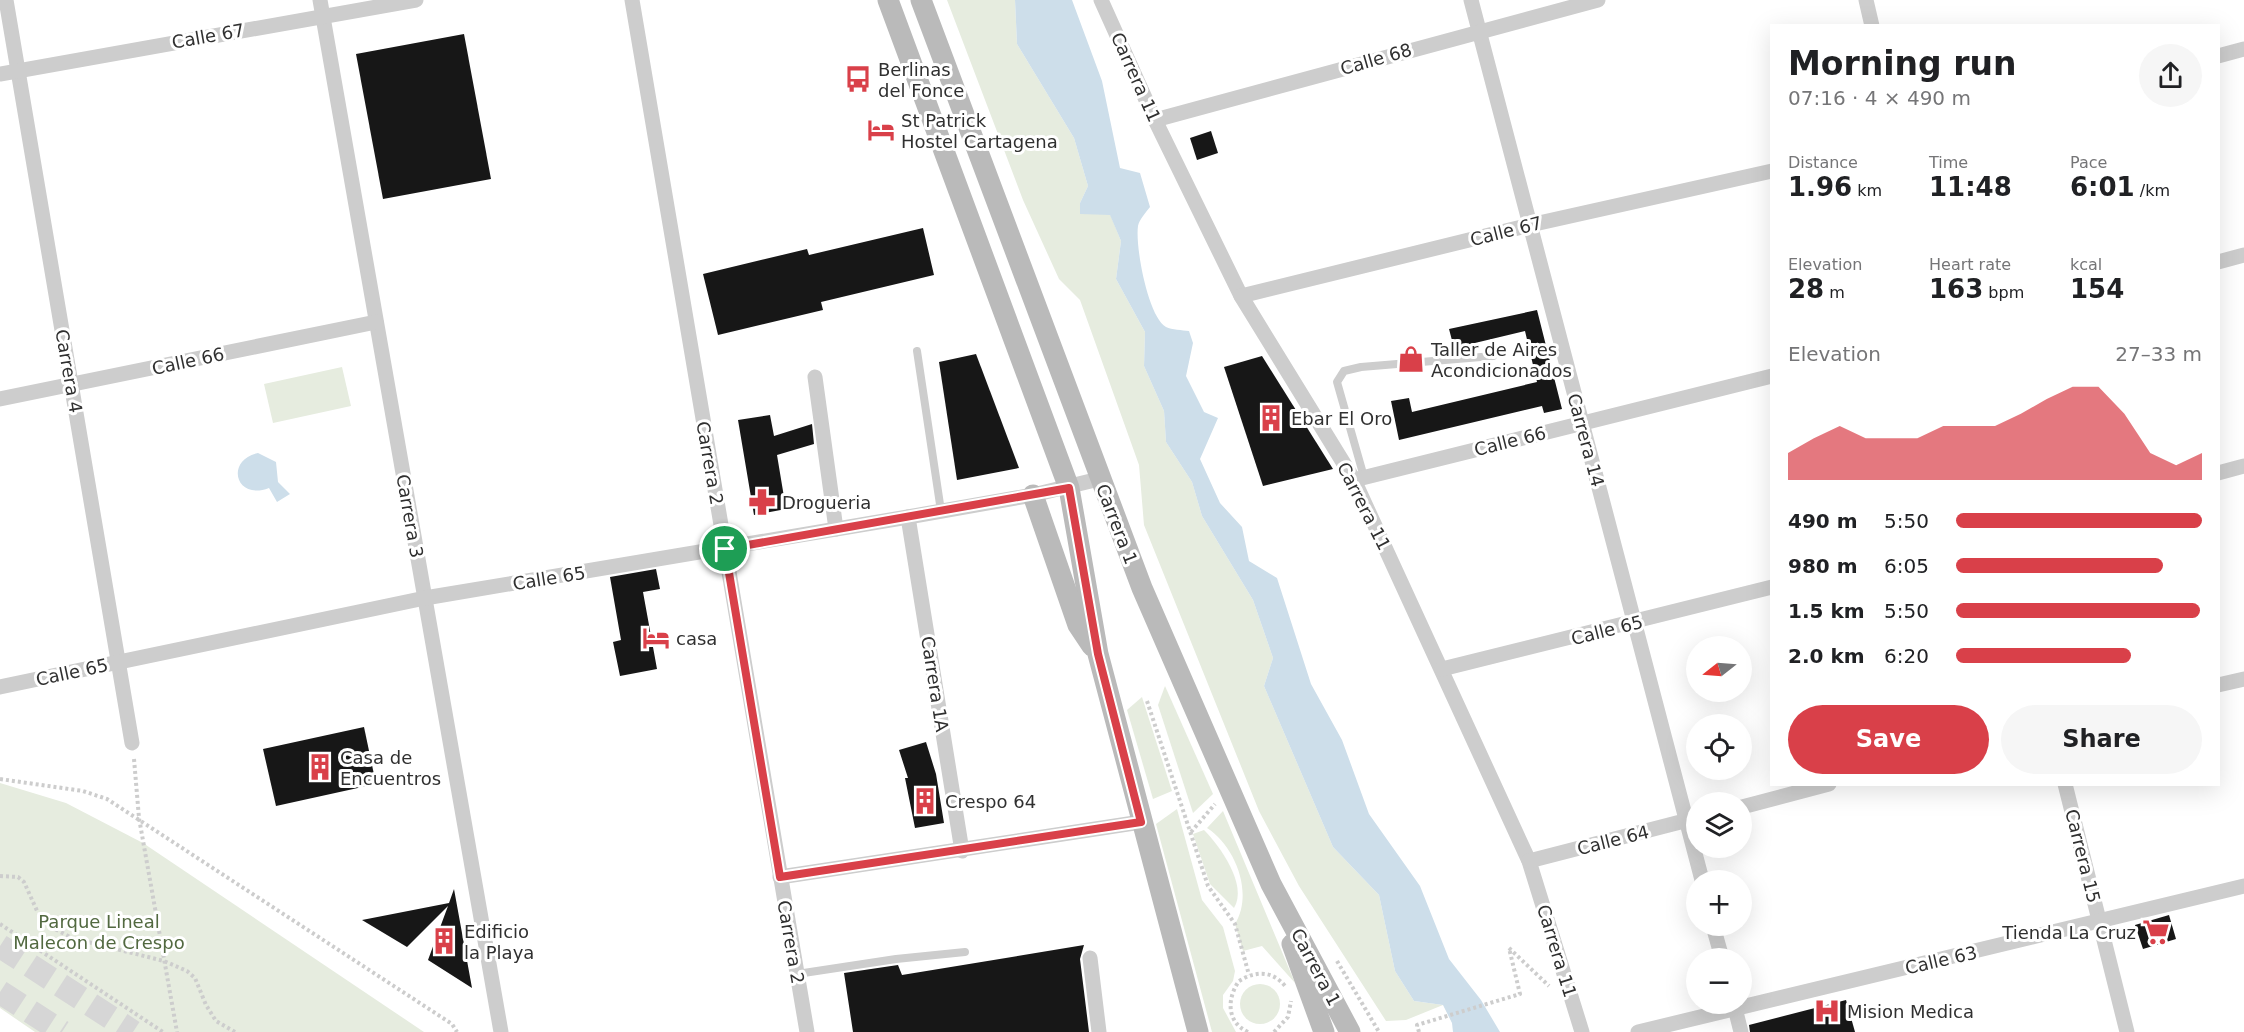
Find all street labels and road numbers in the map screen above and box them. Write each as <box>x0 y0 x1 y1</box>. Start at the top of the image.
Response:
street label: Calle 67 <box>170 19 246 53</box>
street label: Carrera 11 <box>1107 29 1165 125</box>
street label: Calle 68 <box>1338 39 1414 79</box>
street label: Calle 67 <box>1468 212 1544 250</box>
street label: Carrera 4 <box>51 328 87 414</box>
street label: Calle 66 <box>150 343 226 379</box>
street label: Carrera 14 <box>1563 391 1609 489</box>
street label: Carrera 2 <box>692 420 728 506</box>
street label: Calle 66 <box>1472 422 1548 460</box>
street label: Carrera 11 <box>1333 459 1395 553</box>
street label: Carrera 3 <box>392 473 428 559</box>
street label: Carrera 1 <box>1092 481 1142 567</box>
street label: Calle 65 <box>511 562 587 594</box>
street label: Calle 65 <box>1569 611 1645 649</box>
street label: Carrera 1A <box>917 635 953 734</box>
street label: Calle 65 <box>34 654 110 690</box>
street label: Carrera 15 <box>2061 807 2105 905</box>
street label: Calle 64 <box>1575 821 1651 859</box>
street label: Carrera 2 <box>773 899 809 985</box>
street label: Carrera 11 <box>1533 902 1581 1000</box>
street label: Carrera 1 <box>1287 925 1345 1009</box>
street label: Calle 63 <box>1903 942 1979 978</box>

